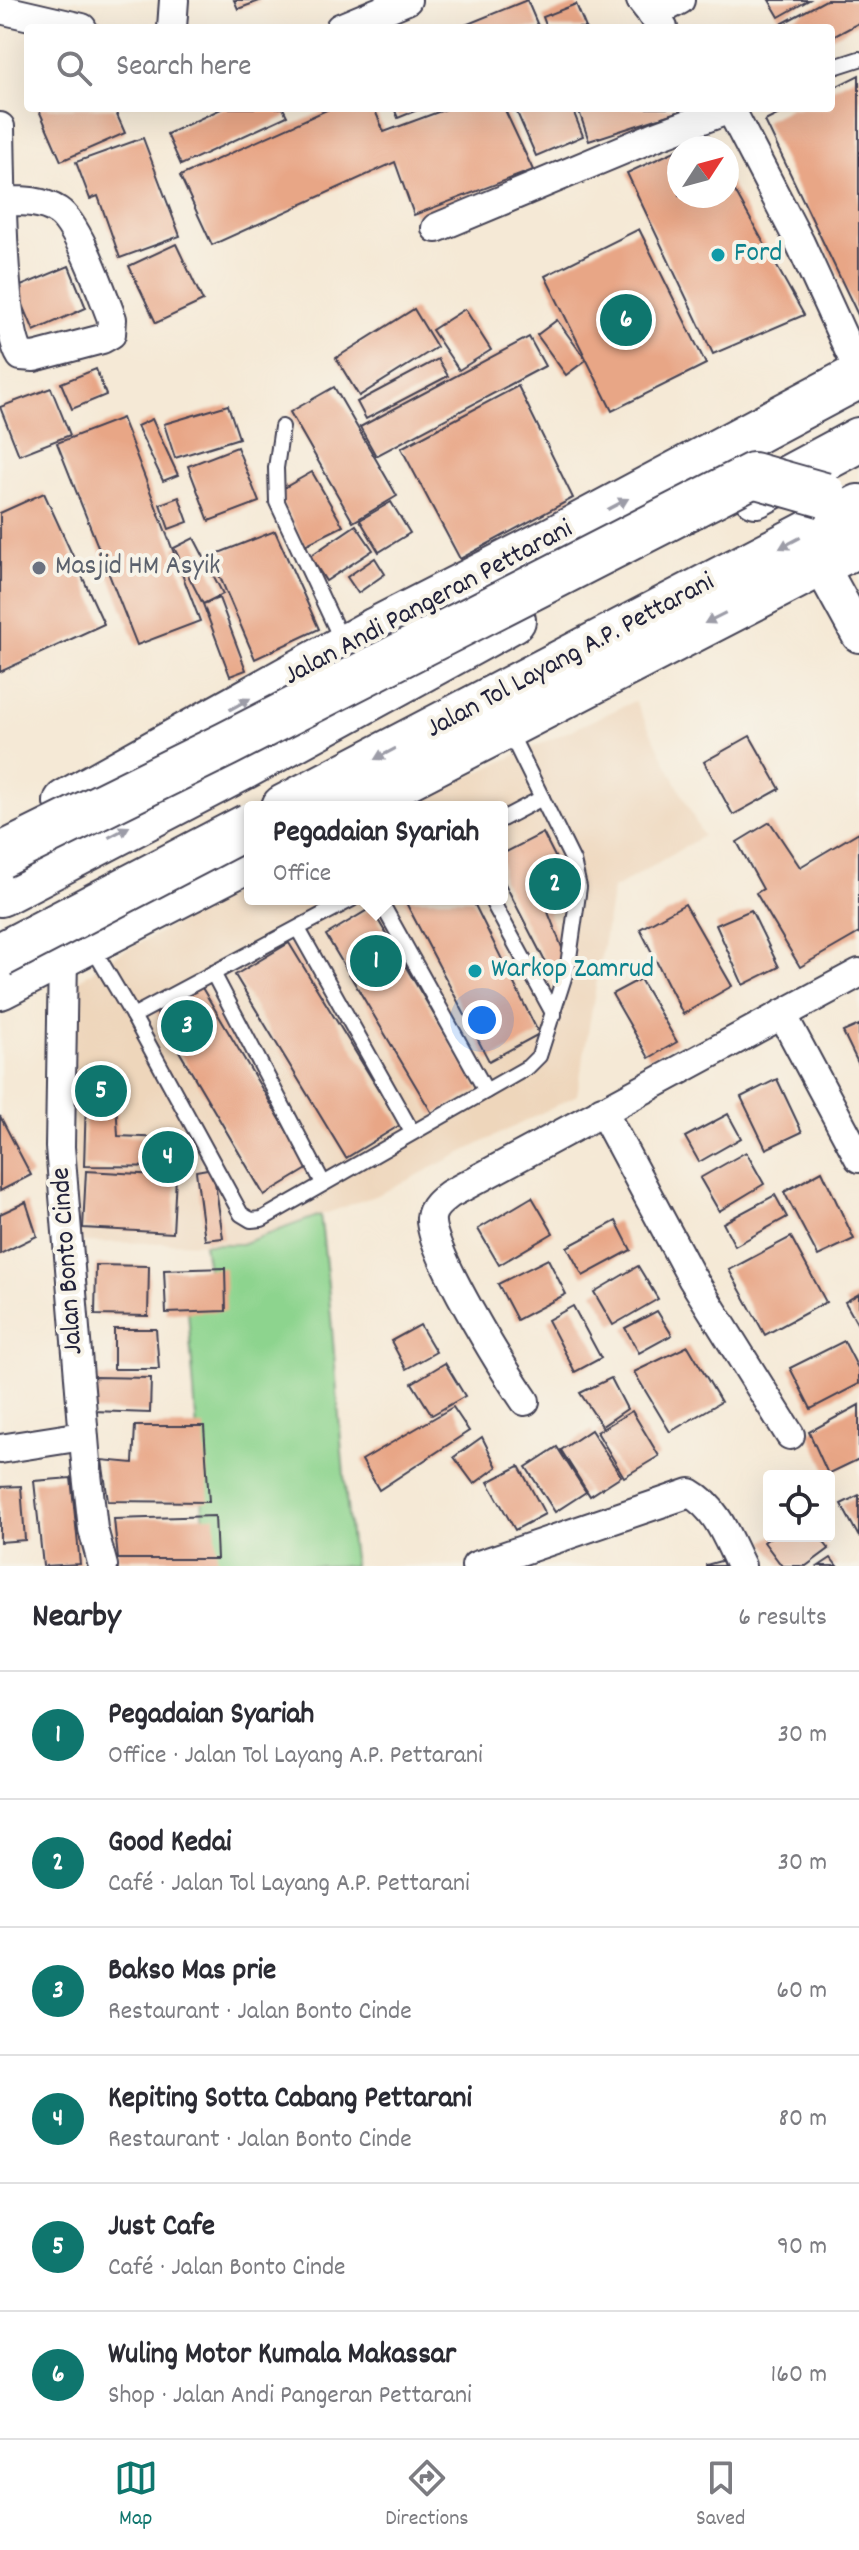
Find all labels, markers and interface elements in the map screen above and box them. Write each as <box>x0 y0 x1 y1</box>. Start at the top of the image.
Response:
search box <box>24 24 835 112</box>
icon: search <box>52 46 96 90</box>
text: Search here <box>116 47 252 90</box>
north arrow <box>667 136 739 208</box>
place label: Ford <box>734 235 782 275</box>
marker: Ford <box>709 246 727 264</box>
pin: 6 <box>600 290 652 350</box>
one-way arrow <box>607 497 630 511</box>
street label: Jalan Andi Pangeran Pettarani <box>277 511 581 697</box>
one-way arrow <box>778 537 801 550</box>
place label: Masjid HM Asyik <box>55 548 221 588</box>
marker: Masjid HM Asyik <box>30 559 48 577</box>
street label: Jalan Tol Layang A.P. Pettarani <box>420 564 722 750</box>
one-way arrow <box>704 612 727 625</box>
one-way arrow <box>229 697 251 711</box>
one-way arrow <box>374 748 397 761</box>
popup <box>244 801 508 905</box>
text: Pegadaian Syariah <box>273 813 479 856</box>
one-way arrow <box>108 826 130 840</box>
pin: 2 <box>529 854 581 914</box>
text: Office <box>273 856 331 893</box>
pin: 1 <box>350 931 402 991</box>
place label: Warkop Zamrud <box>491 951 654 991</box>
marker: Warkop Zamrud <box>466 962 484 980</box>
pin: 3 <box>161 996 213 1056</box>
your location <box>462 1000 502 1040</box>
pin: 5 <box>75 1061 127 1121</box>
pin: 4 <box>142 1127 194 1187</box>
street label: Jalan Bonto Cinde <box>43 1166 95 1356</box>
map controls <box>763 1470 835 1542</box>
button: locate <box>763 1470 835 1542</box>
text: Nearby <box>32 1594 121 1643</box>
text: 6 results <box>738 1600 827 1637</box>
text: Pegadaian Syariah <box>108 1695 314 1738</box>
text: 1 <box>55 1717 61 1754</box>
text: 30 m <box>777 1717 827 1754</box>
text: Office · Jalan Tol Layang A.P. Pettarani <box>108 1738 483 1775</box>
text: Good Kedai <box>108 1823 231 1866</box>
text: 2 <box>52 1845 64 1882</box>
text: 30 m <box>777 1845 827 1882</box>
text: Café · Jalan Tol Layang A.P. Pettarani <box>108 1866 470 1903</box>
text: Bakso Mas prie <box>108 1951 276 1994</box>
text: 3 <box>52 1973 64 2010</box>
text: 60 m <box>776 1973 827 2010</box>
text: Restaurant · Jalan Bonto Cinde <box>108 1994 412 2031</box>
text: Kepiting Sotta Cabang Pettarani <box>108 2079 472 2122</box>
text: 4 <box>53 2101 63 2138</box>
text: 80 m <box>779 2101 827 2138</box>
text: Restaurant · Jalan Bonto Cinde <box>108 2122 412 2159</box>
text: Just Cafe <box>108 2207 215 2250</box>
text: 5 <box>52 2229 64 2266</box>
text: 90 m <box>777 2229 827 2266</box>
text: Café · Jalan Bonto Cinde <box>108 2250 346 2287</box>
text: Wuling Motor Kumala Makassar <box>108 2335 456 2378</box>
text: 6 <box>52 2357 64 2394</box>
text: 160 m <box>771 2357 827 2394</box>
text: Shop · Jalan Andi Pangeran Pettarani <box>108 2378 472 2415</box>
tab: Map <box>114 2456 158 2535</box>
tab: Directions <box>385 2456 469 2535</box>
tab: Saved <box>696 2456 745 2535</box>

